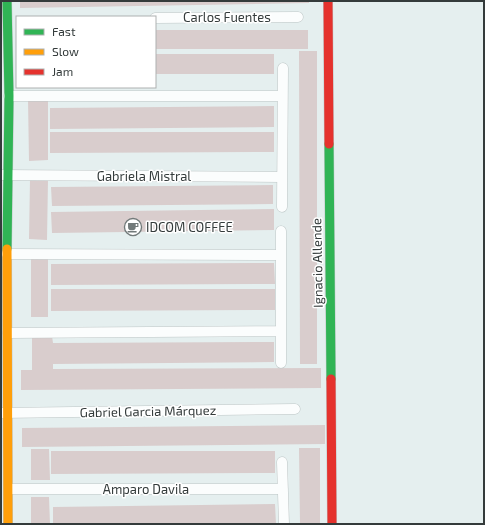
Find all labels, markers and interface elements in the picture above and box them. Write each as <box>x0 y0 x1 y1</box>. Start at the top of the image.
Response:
street label: Carlos Fuentes <box>183 9 271 25</box>
legend <box>16 16 156 88</box>
text: Fast <box>52 24 76 38</box>
text: Slow <box>52 44 79 58</box>
text: Jam <box>52 64 73 78</box>
street label: Gabriela Mistral <box>97 168 191 184</box>
cafe icon: IDCOM COFFEE <box>123 217 143 237</box>
street label: Ignacio Allende <box>308 218 326 308</box>
place label: IDCOM COFFEE <box>146 219 233 235</box>
street label: Gabriel Garcia Márquez <box>80 402 216 420</box>
street label: Amparo Davila <box>103 481 189 497</box>

